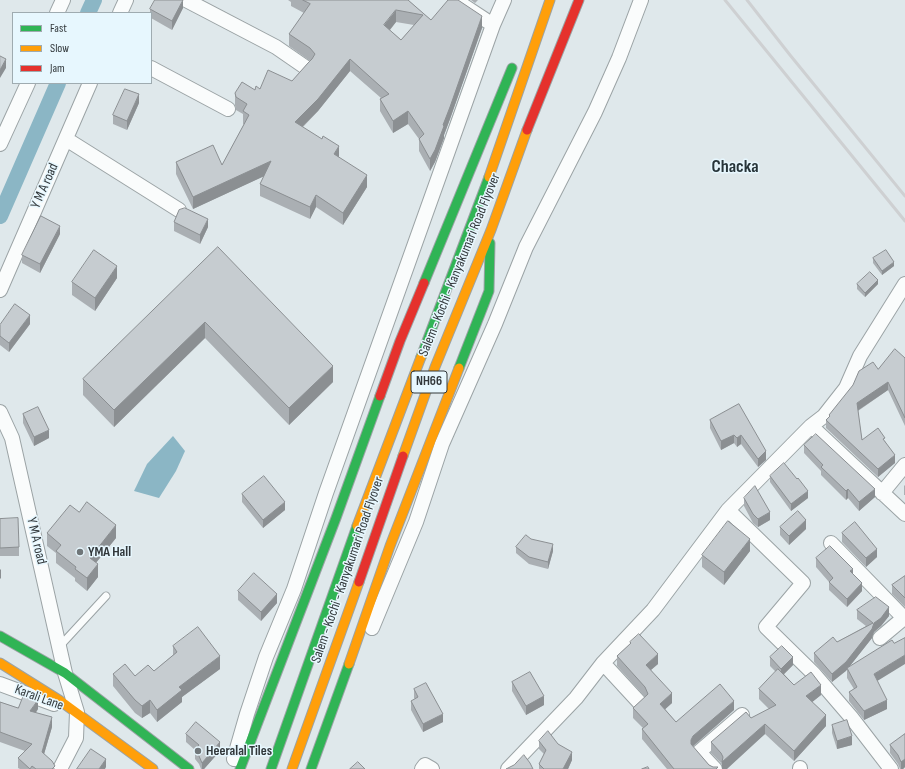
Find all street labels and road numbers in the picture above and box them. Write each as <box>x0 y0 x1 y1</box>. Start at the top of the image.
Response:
street label: Y M A road <box>28 161 62 211</box>
street label: Salem - Kochi - Kanyakumari Road Flyover <box>416 171 504 359</box>
road number: NH66 <box>411 371 447 393</box>
street label: Salem - Kochi - Kanyakumari Road Flyover <box>308 475 388 665</box>
street label: Y M A road <box>22 516 50 566</box>
street label: Karali Lane <box>12 681 66 715</box>

